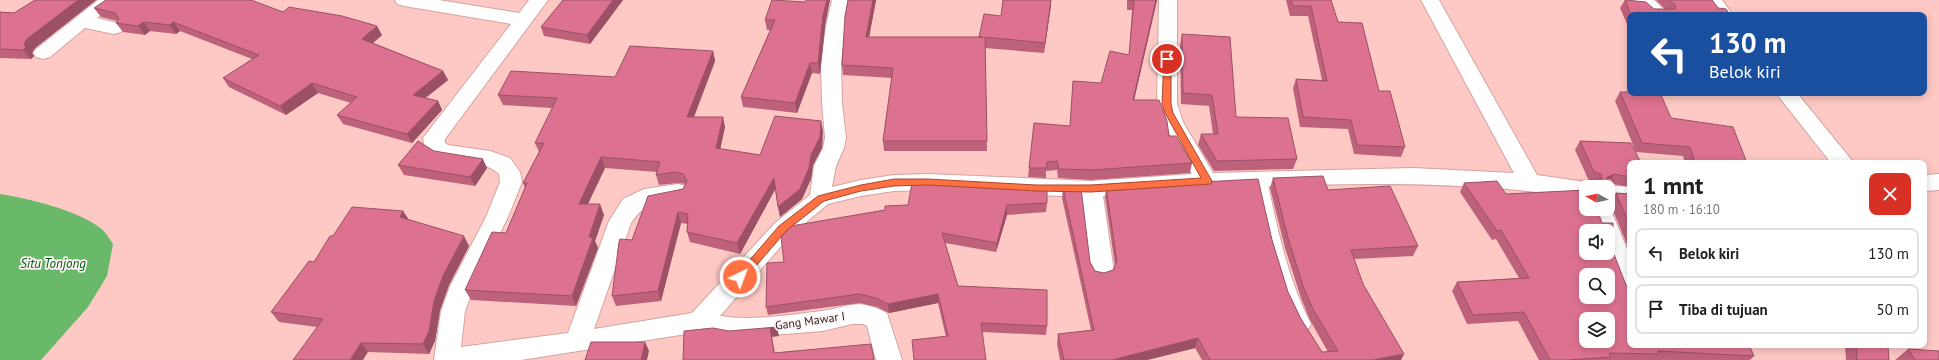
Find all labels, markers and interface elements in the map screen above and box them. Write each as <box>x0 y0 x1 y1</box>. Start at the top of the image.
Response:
text: 130 m <box>1709 24 1786 61</box>
icon: left <box>1643 28 1695 80</box>
pin <box>1150 42 1184 76</box>
icon: arrive <box>1156 48 1178 70</box>
text: Belok kiri <box>1709 60 1781 83</box>
text: 1 mnt <box>1643 170 1703 201</box>
button: close <box>1869 173 1911 215</box>
north arrow <box>1579 180 1615 216</box>
map controls <box>1579 180 1615 348</box>
text: 180 m · 16:10 <box>1643 201 1720 218</box>
button: sound <box>1579 224 1615 260</box>
icon: left <box>1645 242 1667 264</box>
text: Belok kiri <box>1679 244 1739 263</box>
text: 130 m <box>1868 244 1909 263</box>
water label: Situ Tonjong <box>20 255 86 272</box>
position arrow <box>719 256 761 298</box>
button: search <box>1579 268 1615 304</box>
icon: arrive <box>1645 298 1667 320</box>
text: Tiba di tujuan <box>1679 300 1768 319</box>
text: 50 m <box>1876 300 1909 319</box>
street label: Gang Mawar I <box>774 308 846 333</box>
button: layers <box>1579 312 1615 348</box>

